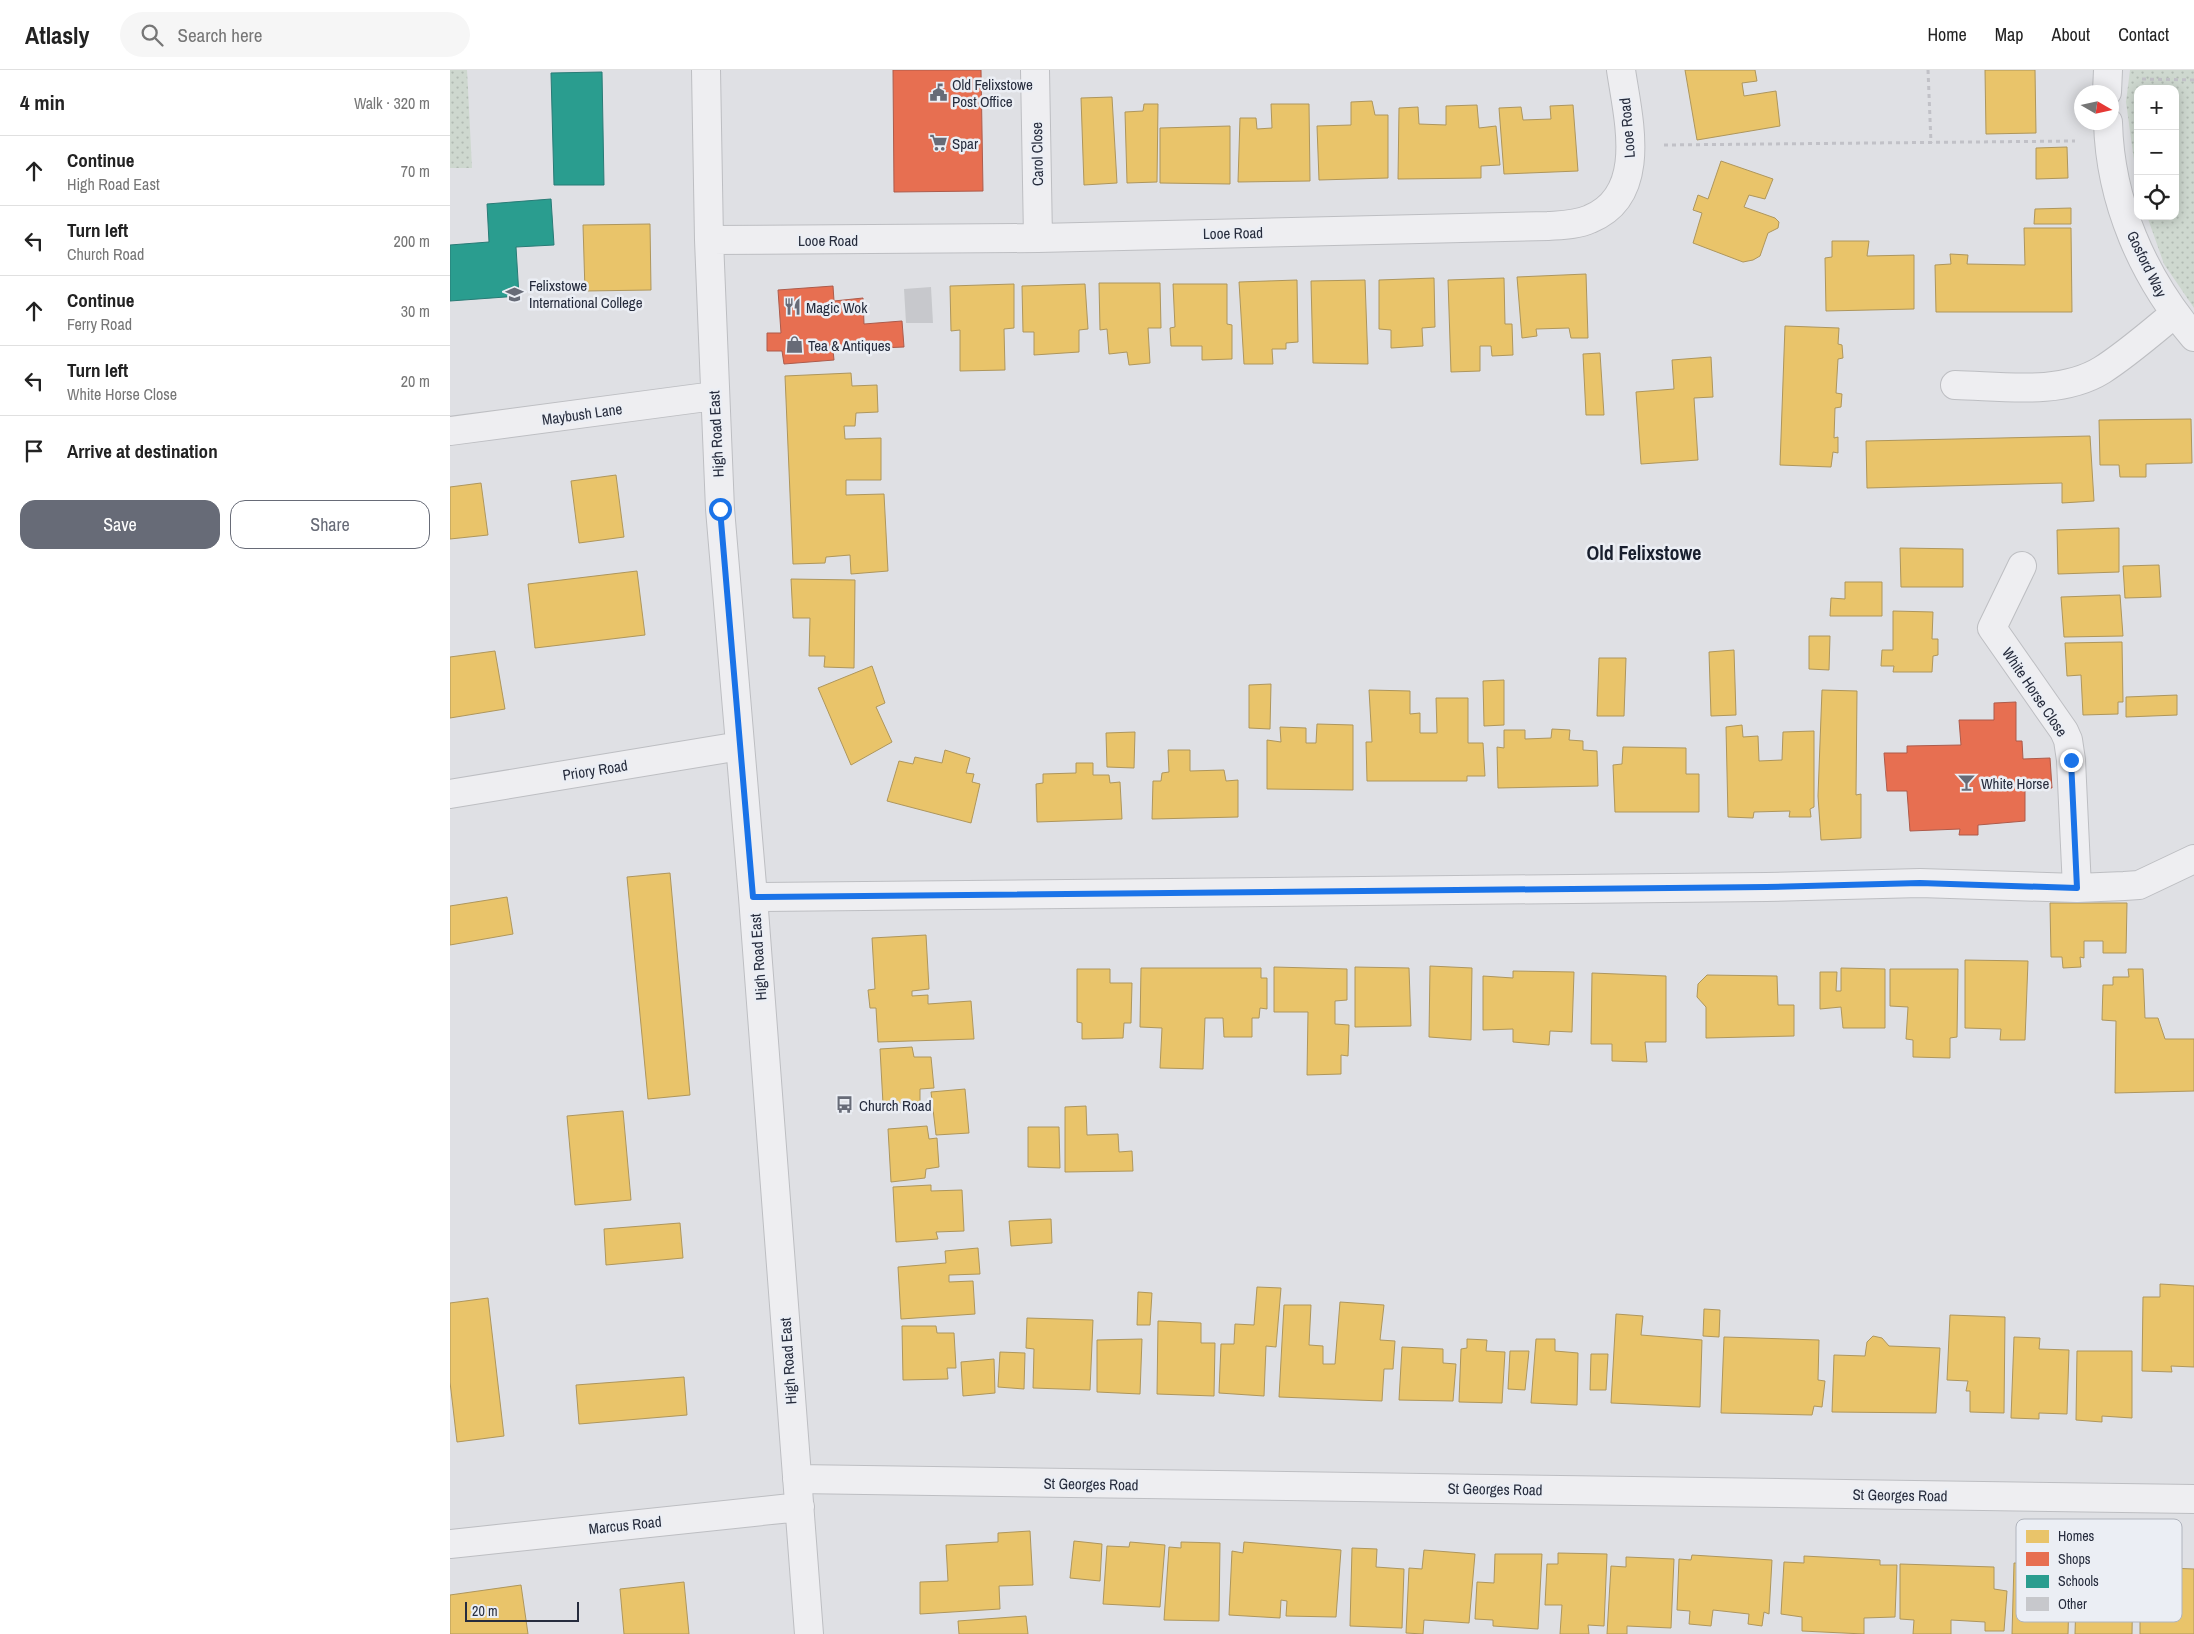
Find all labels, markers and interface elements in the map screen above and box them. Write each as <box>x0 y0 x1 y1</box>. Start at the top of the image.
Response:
search box <box>120 12 470 57</box>
text: Atlasly <box>25 19 90 51</box>
icon: search <box>138 21 166 49</box>
text: Search here <box>178 22 262 48</box>
text: Home <box>1927 22 1967 47</box>
text: Map <box>1995 22 2024 47</box>
text: About <box>2052 22 2090 47</box>
text: Contact <box>2118 22 2169 47</box>
place label: Old Felixstowe Post Office <box>952 74 1033 112</box>
public building icon: Old Felixstowe Post Office <box>928 83 948 103</box>
north arrow <box>2074 85 2119 130</box>
map controls <box>2134 85 2179 220</box>
button: + <box>2134 85 2179 130</box>
text: 4 min <box>20 88 65 117</box>
text: Walk · 320 m <box>354 92 430 114</box>
street label: Looe Road <box>1614 97 1640 159</box>
street label: Carol Close <box>1026 122 1048 186</box>
button: − <box>2134 130 2179 175</box>
supermarket icon: Spar <box>928 133 948 153</box>
place label: Spar <box>952 133 978 154</box>
text: Continue <box>67 147 135 173</box>
icon: ahead <box>20 157 48 185</box>
text: 70 m <box>401 160 430 182</box>
text: High Road East <box>67 173 160 195</box>
button: locate <box>2134 175 2179 220</box>
text: Turn left <box>67 217 128 243</box>
street label: Looe Road <box>1203 222 1263 244</box>
icon: left <box>20 227 48 255</box>
street label: Gosford Way <box>2122 227 2172 301</box>
text: 200 m <box>394 230 430 252</box>
street label: Looe Road <box>798 230 858 251</box>
text: Church Road <box>67 243 144 265</box>
place label: Felixstowe International College <box>529 275 643 313</box>
school or university icon: Felixstowe International College <box>505 284 525 304</box>
text: Continue <box>67 287 135 313</box>
icon: ahead <box>20 297 48 325</box>
restaurant icon: Magic Wok <box>782 297 802 317</box>
place label: Magic Wok <box>806 297 868 318</box>
text: 30 m <box>401 300 430 322</box>
text: Ferry Road <box>67 313 132 335</box>
shop icon: Tea & Antiques <box>784 335 804 355</box>
place label: Tea & Antiques <box>808 335 891 356</box>
text: Turn left <box>67 357 128 383</box>
icon: left <box>20 367 48 395</box>
text: 20 m <box>401 370 430 392</box>
text: White Horse Close <box>67 383 177 405</box>
street label: High Road East <box>703 390 729 478</box>
street label: Maybush Lane <box>541 398 624 430</box>
icon: arrive <box>20 437 48 465</box>
text: Arrive at destination <box>67 438 218 464</box>
route start <box>709 498 732 521</box>
button: Save <box>20 500 220 549</box>
button: Share <box>230 500 430 549</box>
district label: Old Felixstowe <box>1587 539 1701 566</box>
street label: White Horse Close <box>1997 643 2073 741</box>
route end <box>2060 749 2083 772</box>
street label: Priory Road <box>561 754 629 786</box>
bar icon: White Horse <box>1957 773 1977 793</box>
place label: White Horse <box>1981 773 2050 794</box>
street label: High Road East <box>744 912 772 1001</box>
bus stop icon: Church Road <box>835 1095 855 1115</box>
place label: Church Road <box>859 1095 931 1116</box>
street label: High Road East <box>774 1316 802 1405</box>
street label: St Georges Road <box>1043 1473 1139 1495</box>
street label: St Georges Road <box>1447 1478 1543 1500</box>
street label: St Georges Road <box>1852 1484 1948 1506</box>
street label: Marcus Road <box>588 1511 662 1539</box>
legend <box>2016 1519 2182 1622</box>
text: Homes <box>2058 1527 2095 1545</box>
text: Shops <box>2058 1550 2091 1568</box>
text: Schools <box>2058 1572 2099 1590</box>
text: Other <box>2058 1595 2087 1613</box>
scale bar <box>465 1599 579 1622</box>
text: 20 m <box>472 1602 498 1620</box>

